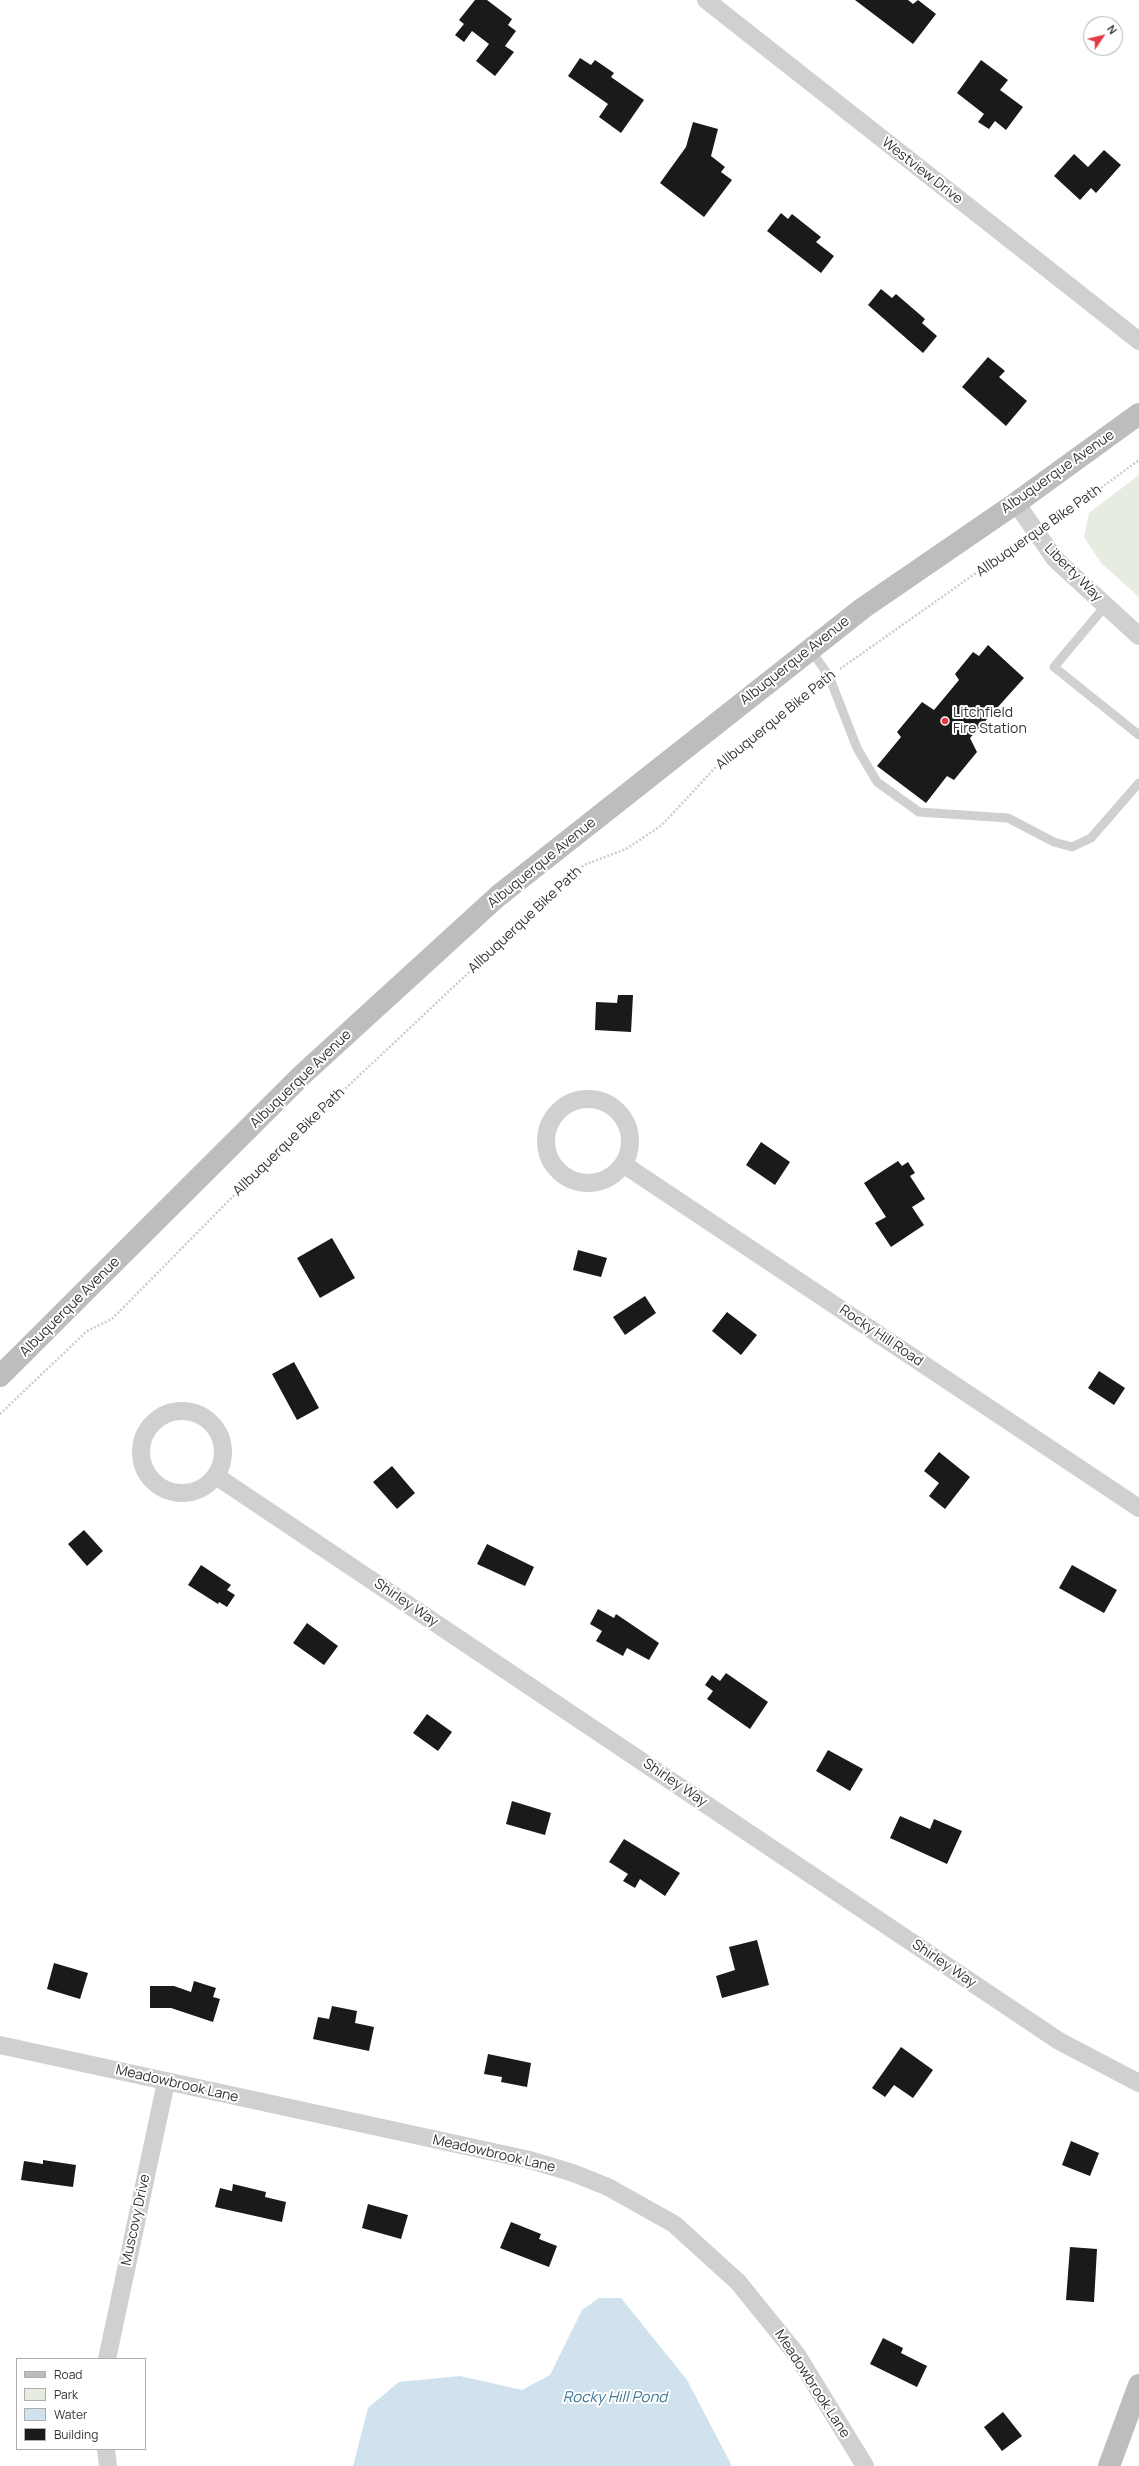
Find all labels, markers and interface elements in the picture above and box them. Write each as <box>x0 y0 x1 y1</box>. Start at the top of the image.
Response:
north arrow <box>1083 16 1123 56</box>
text: N <box>1104 22 1121 37</box>
street label: Westview Drive <box>878 134 966 208</box>
street label: Albuquerque Avenue <box>998 427 1118 517</box>
street label: Allbuquerque Bike Path <box>973 481 1105 581</box>
street label: Liberty Way <box>1041 541 1105 605</box>
street label: Albuquerque Avenue <box>737 613 853 709</box>
street label: Allbuquerque Bike Path <box>713 667 839 773</box>
place label: Litchfield Fire Station <box>953 705 1027 738</box>
marker: Litchfield Fire Station <box>940 716 950 726</box>
street label: Albuquerque Avenue <box>485 814 599 912</box>
street label: Allbuquerque Bike Path <box>465 863 585 977</box>
street label: Albuquerque Avenue <box>247 1026 355 1132</box>
street label: Allbuquerque Bike Path <box>230 1084 348 1200</box>
street label: Albuquerque Avenue <box>17 1254 123 1360</box>
street label: Rocky Hill Road <box>836 1302 926 1370</box>
street label: Shirley Way <box>371 1575 441 1631</box>
street label: Shirley Way <box>640 1755 710 1811</box>
street label: Shirley Way <box>909 1936 979 1992</box>
street label: Meadowbrook Lane <box>114 2062 240 2106</box>
street label: Meadowbrook Lane <box>431 2132 557 2176</box>
street label: Muscovy Drive <box>118 2173 154 2267</box>
street label: Meadowbrook Lane <box>771 2327 853 2441</box>
legend <box>16 2358 146 2450</box>
text: Road <box>54 2366 82 2383</box>
text: Park <box>54 2386 78 2403</box>
water label: Rocky Hill Pond <box>563 2389 667 2407</box>
text: Water <box>54 2406 87 2423</box>
text: Building <box>54 2426 98 2443</box>

